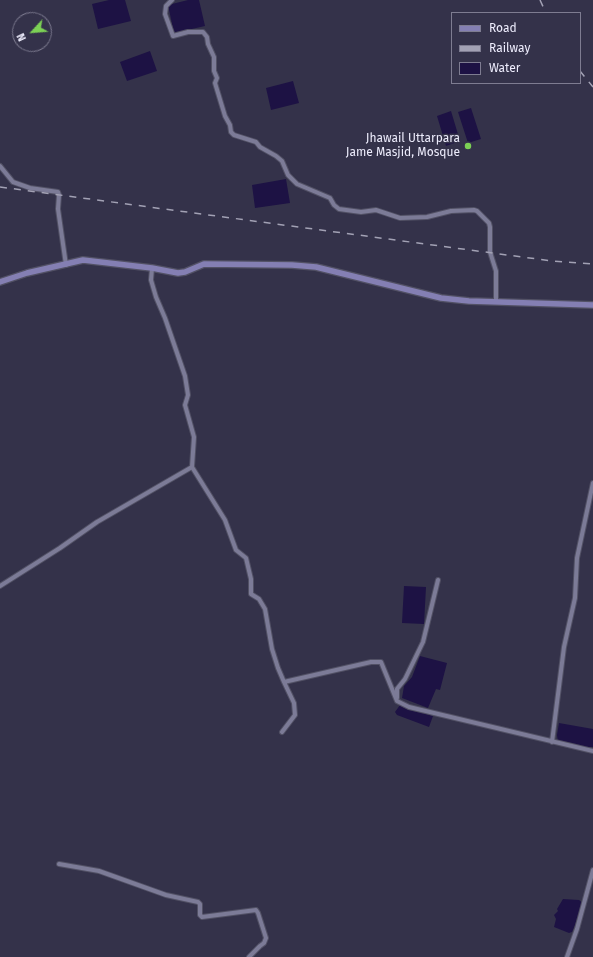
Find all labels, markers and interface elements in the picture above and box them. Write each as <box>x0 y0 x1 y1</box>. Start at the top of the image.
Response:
north arrow <box>12 12 52 52</box>
legend <box>451 12 581 84</box>
text: Road <box>489 21 517 35</box>
text: N <box>14 31 29 43</box>
text: Railway <box>489 41 530 55</box>
text: Water <box>489 61 520 75</box>
place label: Jhawail Uttarpara Jame Masjid, Mosque <box>346 132 460 160</box>
marker: Jhawail Uttarpara Jame Masjid, Mosque <box>463 141 473 151</box>

